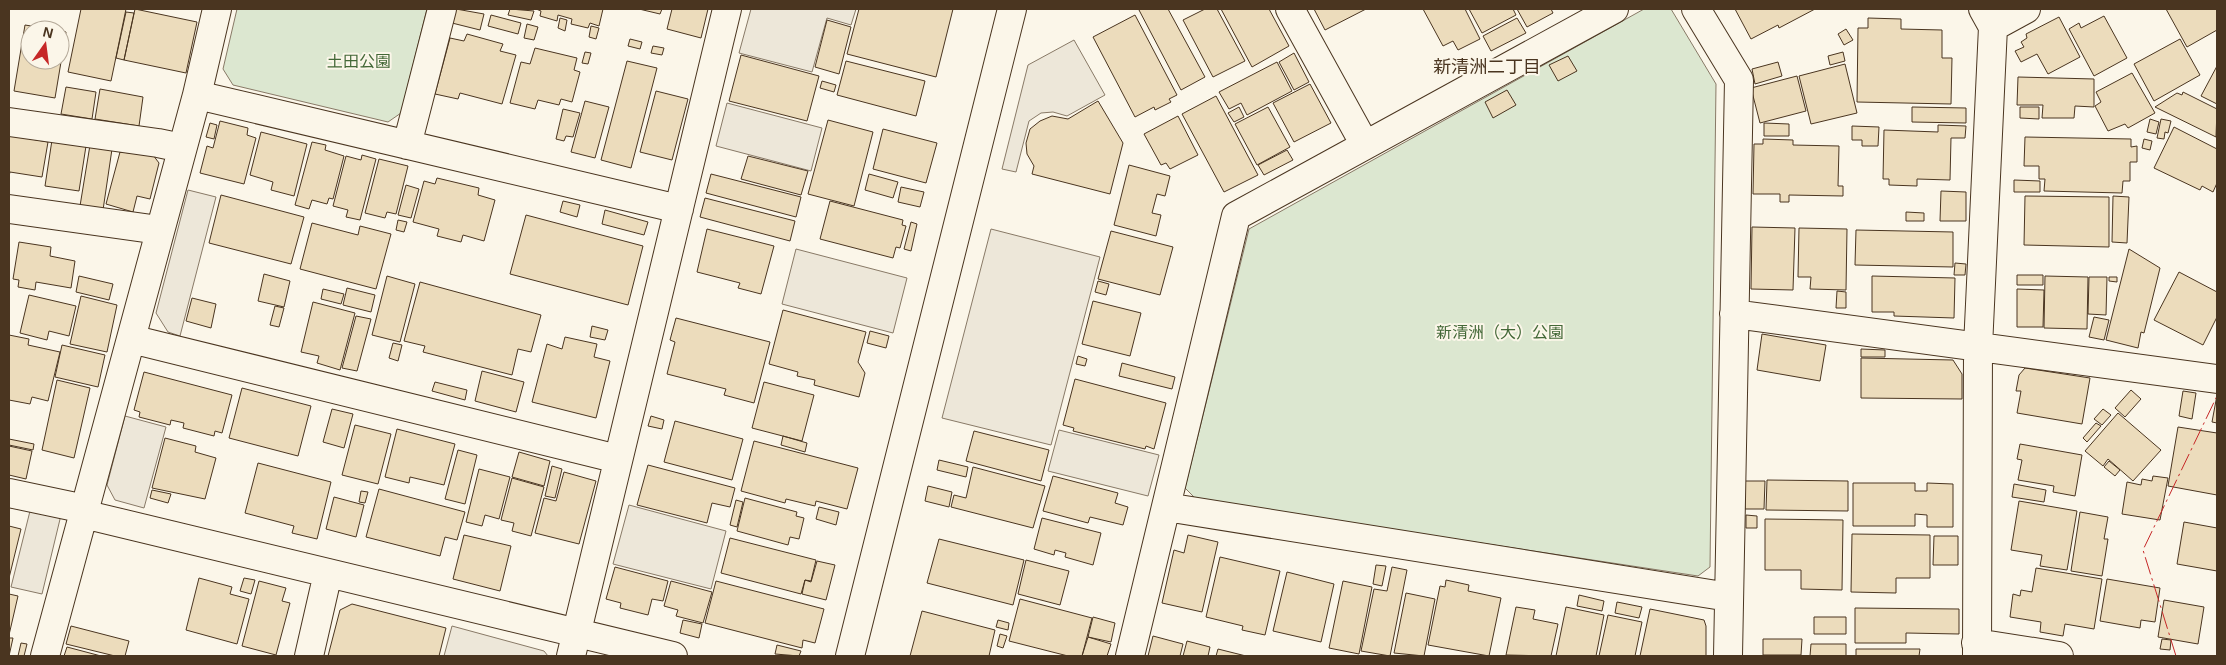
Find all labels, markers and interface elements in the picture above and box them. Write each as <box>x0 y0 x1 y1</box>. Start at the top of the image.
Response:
north arrow <box>20 20 70 70</box>
text: N <box>41 23 55 41</box>
park label: 土田公園 <box>327 53 391 70</box>
district label: 新清洲二丁目 <box>1433 57 1541 77</box>
park label: 新清洲（大）公園 <box>1436 324 1564 341</box>

